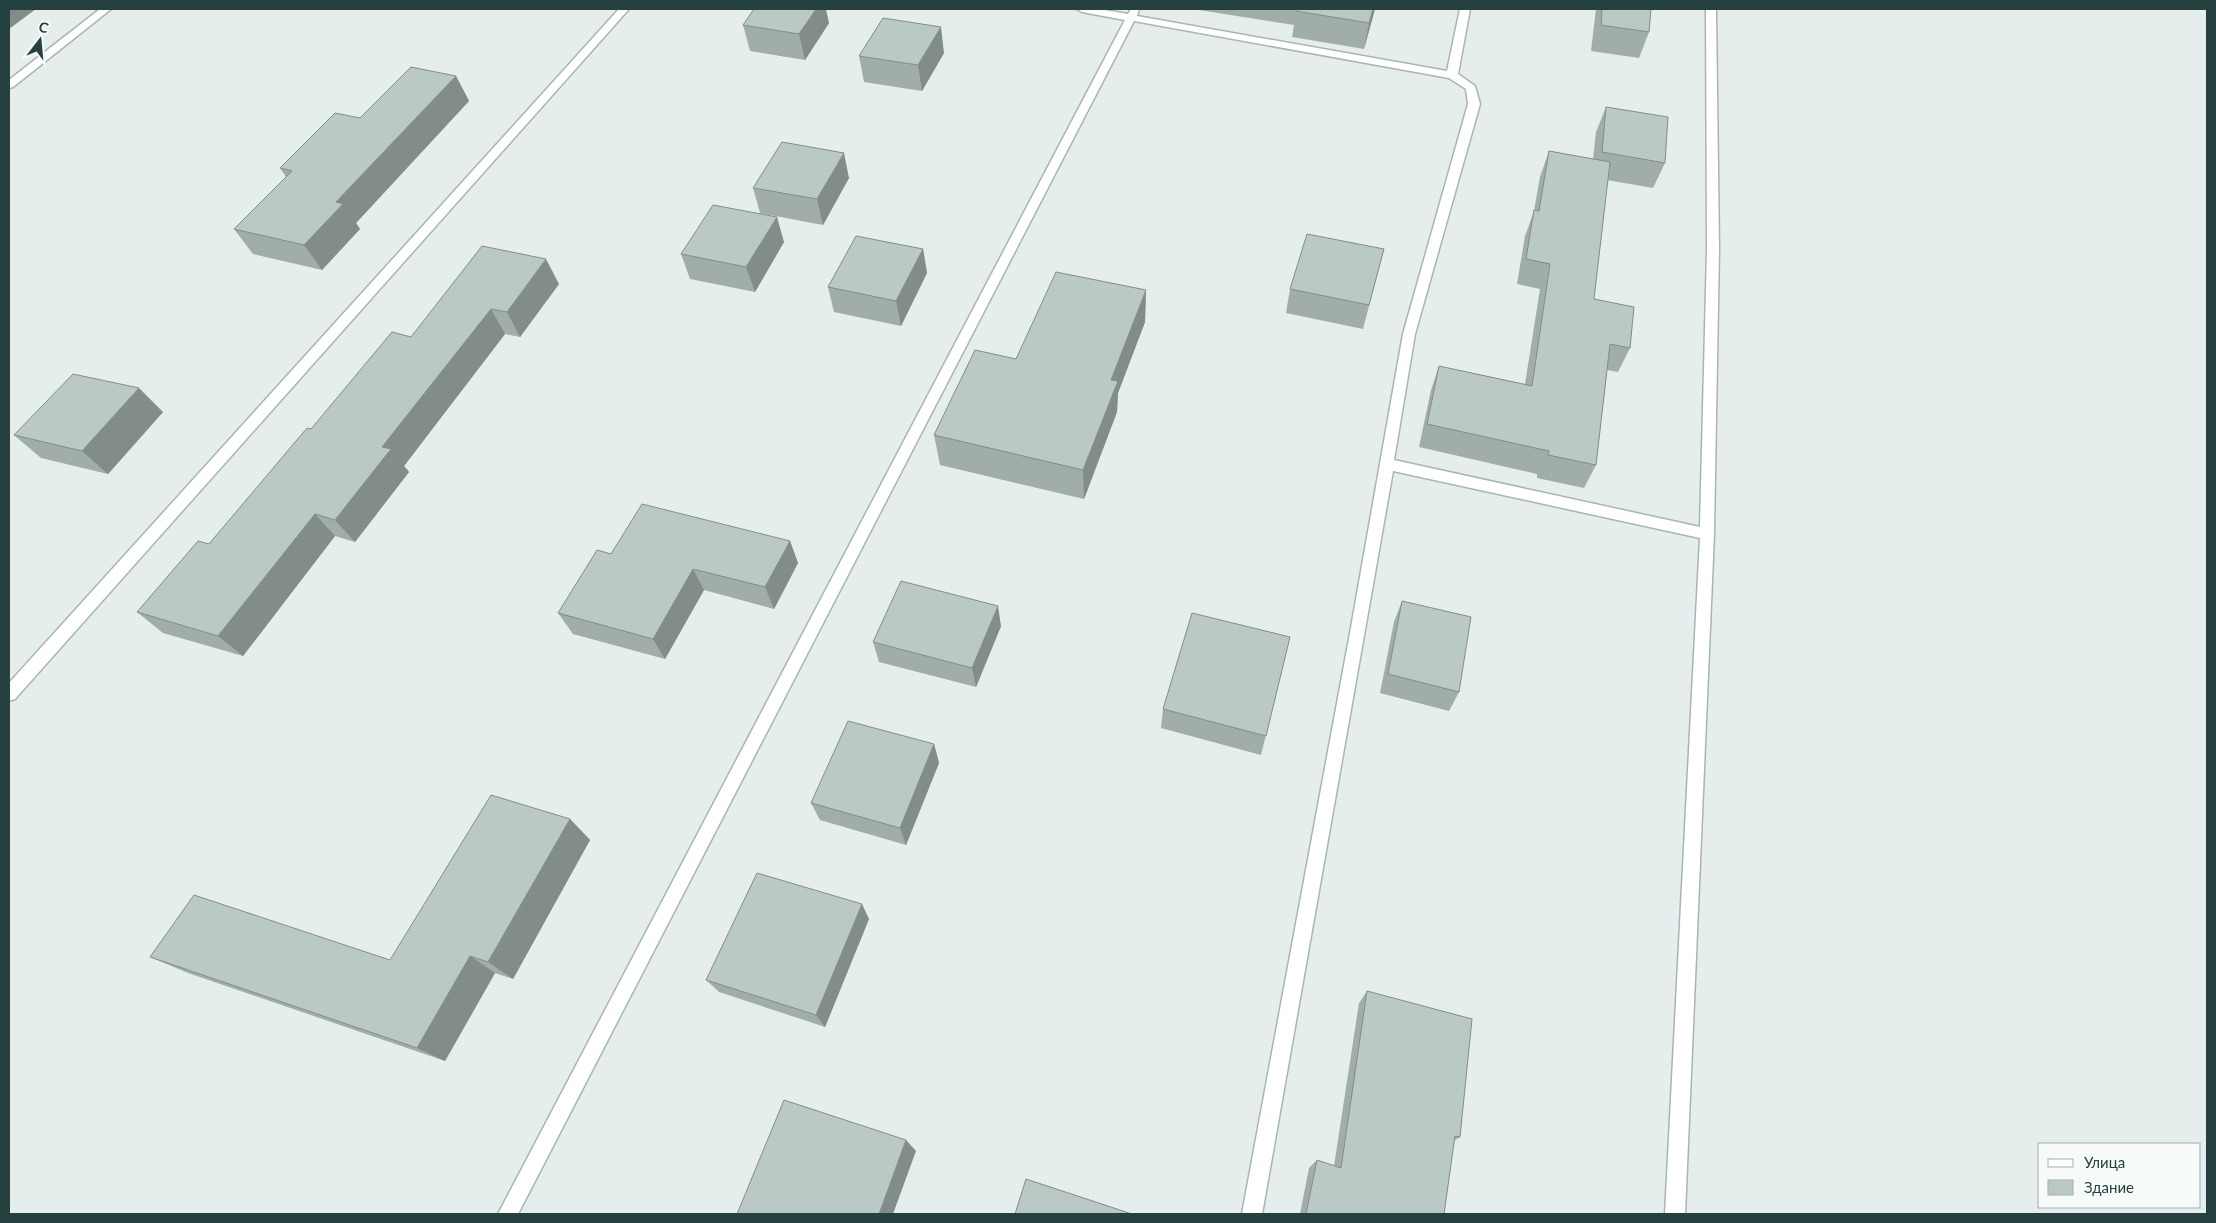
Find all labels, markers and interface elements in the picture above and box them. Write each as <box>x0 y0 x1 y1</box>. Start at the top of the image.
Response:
north arrow <box>15 15 65 65</box>
text: С <box>37 18 51 37</box>
legend <box>2038 1143 2201 1208</box>
text: Улица <box>2084 1153 2125 1171</box>
text: Здание <box>2084 1178 2134 1196</box>

